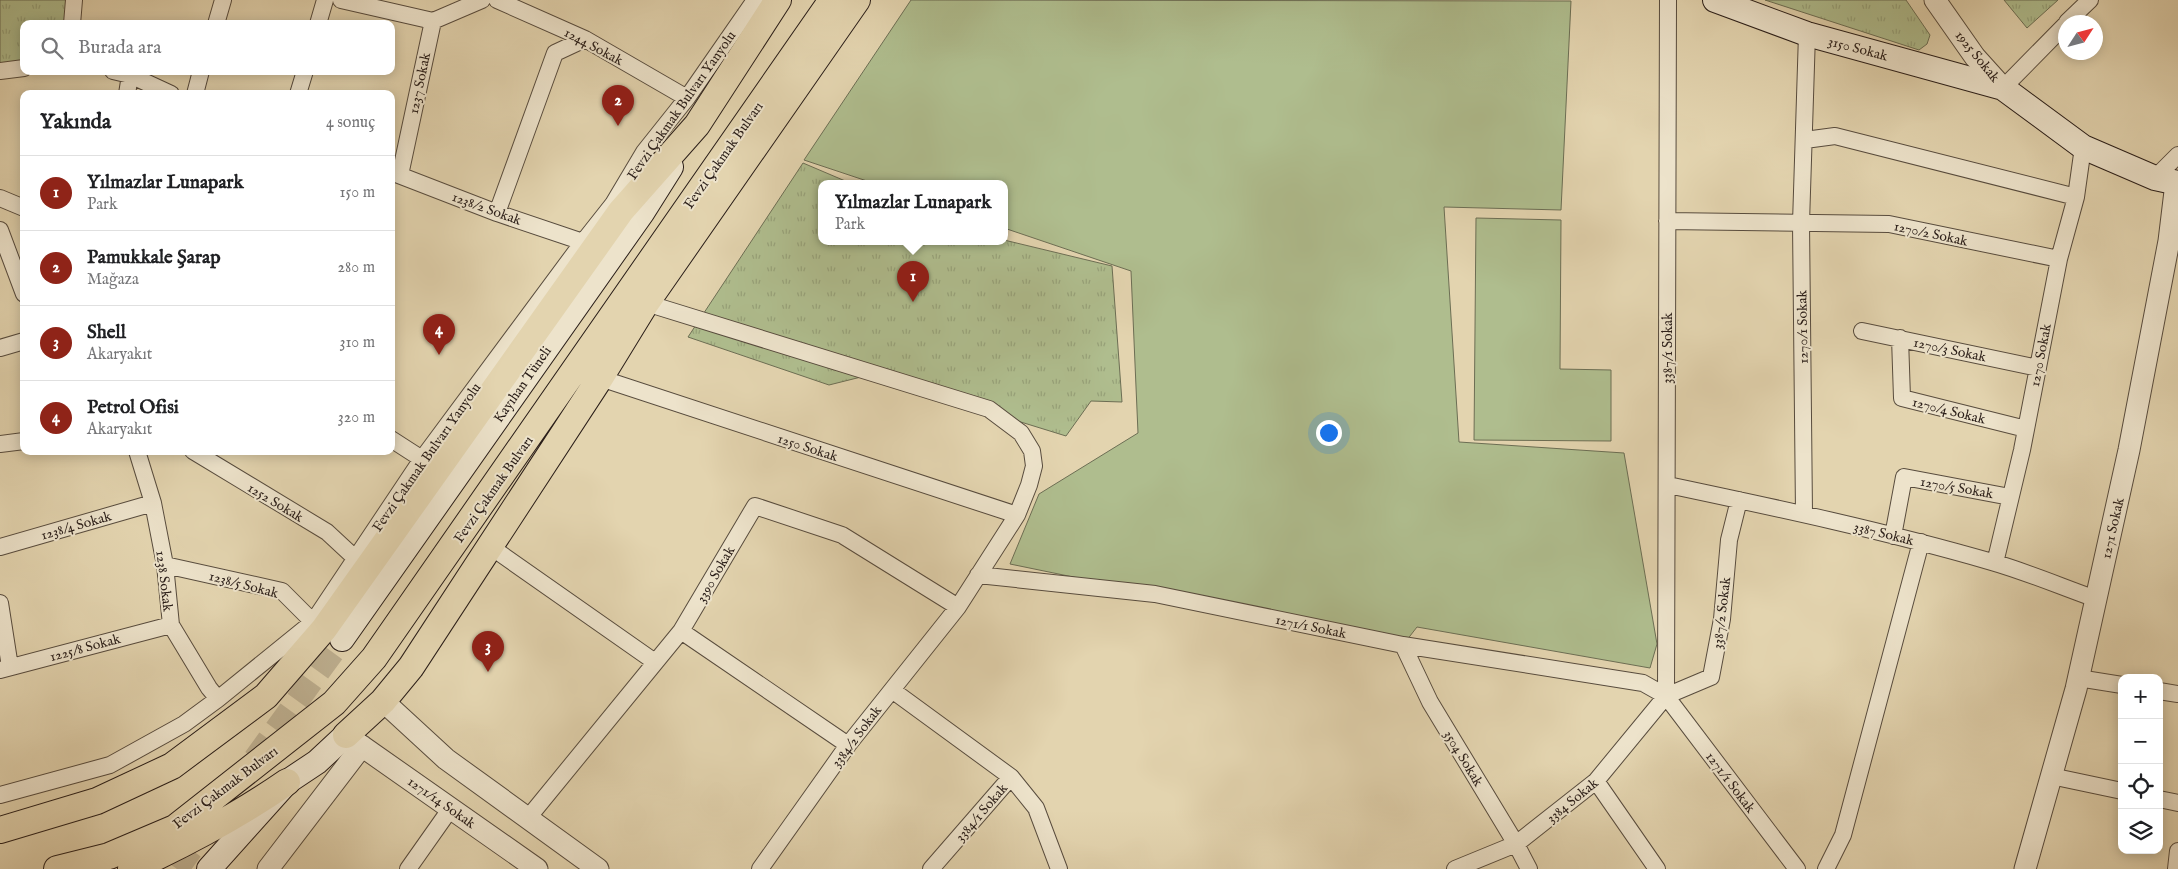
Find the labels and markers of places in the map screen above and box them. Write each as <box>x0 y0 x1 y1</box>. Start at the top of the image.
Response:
pin: 2 <box>602 85 634 126</box>
pin: 1 <box>897 261 929 302</box>
pin: 4 <box>423 314 455 355</box>
pin: 3 <box>472 631 504 672</box>

